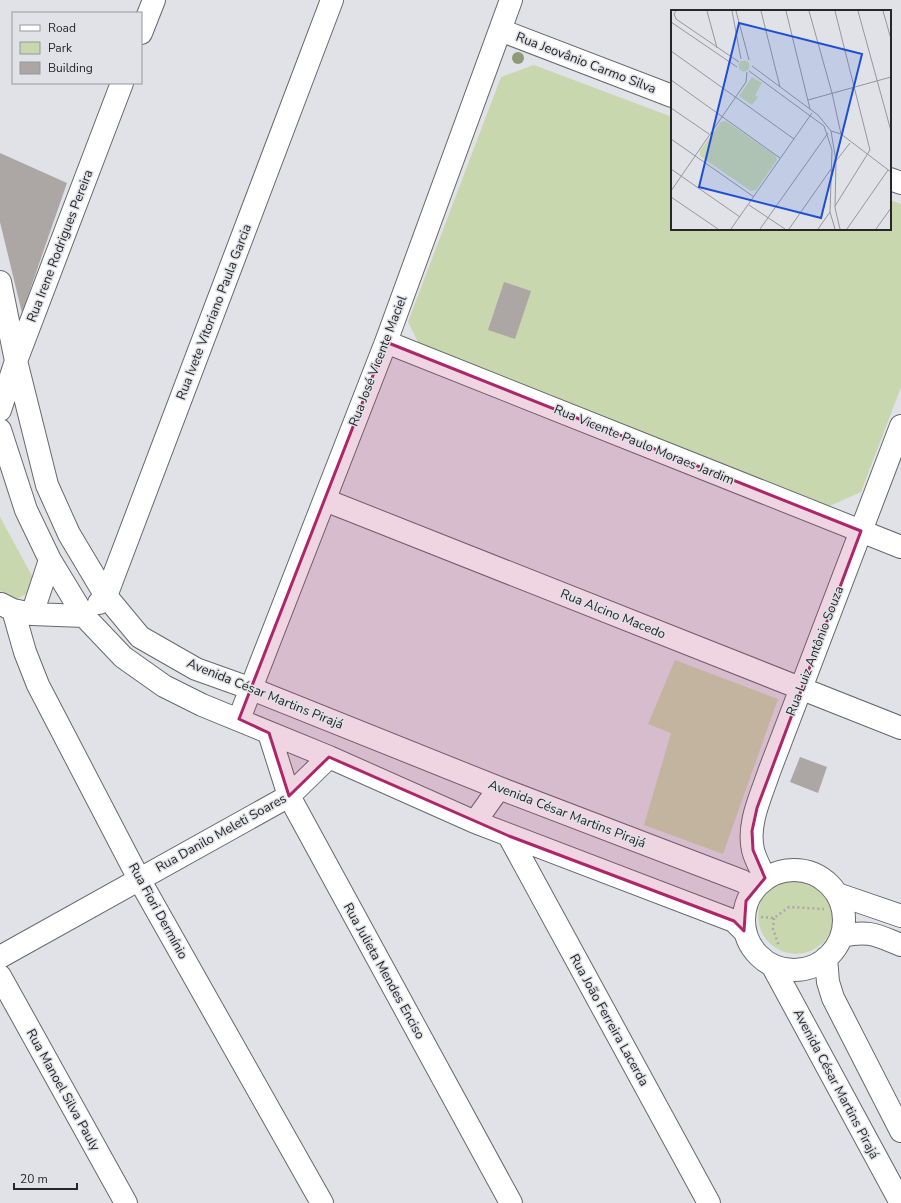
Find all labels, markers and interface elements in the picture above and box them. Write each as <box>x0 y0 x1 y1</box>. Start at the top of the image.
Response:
inset map <box>671 10 891 230</box>
legend <box>12 12 142 84</box>
text: Road <box>48 20 76 36</box>
street label: Rua Jeovânio Carmo Silva <box>513 28 659 98</box>
text: Park <box>48 40 73 56</box>
text: Building <box>48 60 93 76</box>
street label: Rua Irene Rodrigues Pereira <box>23 167 97 325</box>
street label: Rua Ivete Vitoriano Paula Garcia <box>172 221 256 403</box>
street label: Rua José Vicente Maciel <box>345 293 411 429</box>
street label: Rua Vicente Paulo Moraes Jardim <box>551 400 737 490</box>
street label: Rua Luiz Antônio Souza <box>782 583 848 719</box>
street label: Rua Alcino Macedo <box>558 585 668 643</box>
street label: Avenida César Martins Pirajá <box>184 654 346 734</box>
street label: Avenida César Martins Pirajá <box>486 776 648 852</box>
street label: Rua Danilo Meleti Soares <box>152 789 290 877</box>
street label: Rua Fiori Dermínio <box>124 860 192 962</box>
street label: Rua Julieta Mendes Enciso <box>339 900 429 1042</box>
street label: Rua João Ferreira Lacerda <box>565 951 653 1089</box>
street label: Avenida César Martins Pirajá <box>789 1006 883 1162</box>
street label: Rua Manoel Silva Pauly <box>22 1026 104 1155</box>
scale bar <box>14 1165 77 1191</box>
text: 20 m <box>20 1171 48 1187</box>

